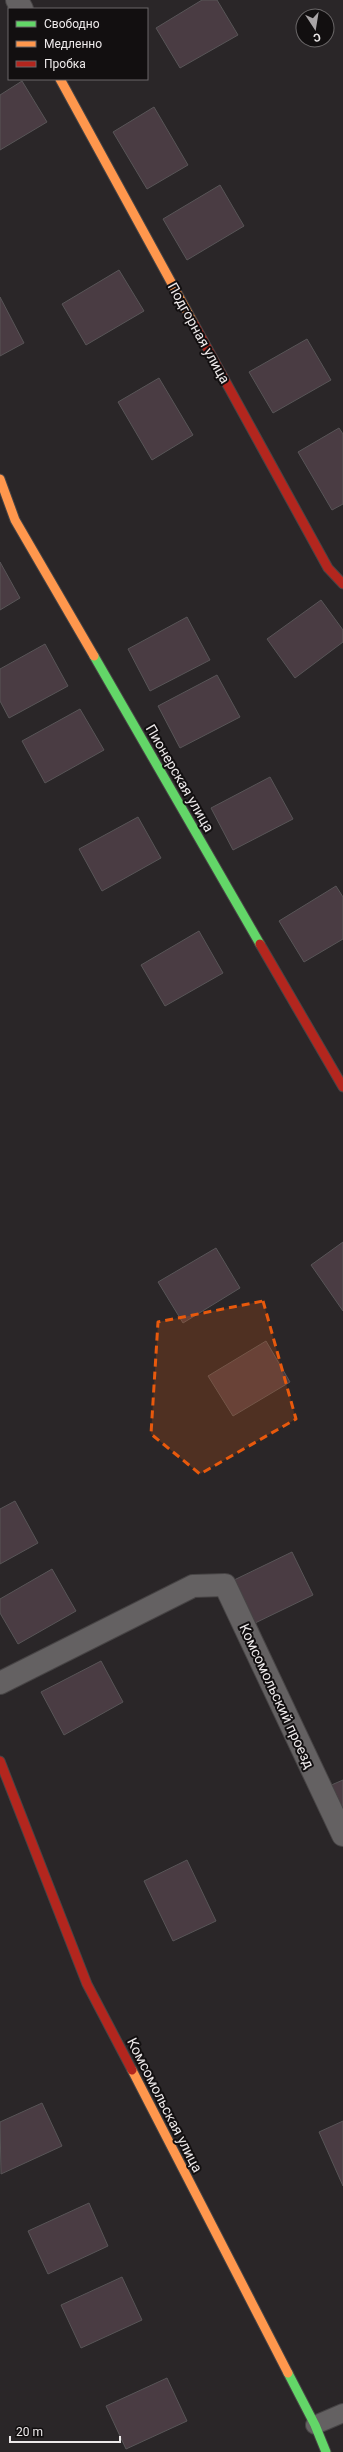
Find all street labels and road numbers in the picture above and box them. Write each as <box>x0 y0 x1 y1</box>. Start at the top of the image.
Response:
street label: Подгорная улица <box>165 280 233 386</box>
street label: Пионерская улица <box>143 721 217 835</box>
street label: Комсомольский проезд <box>236 1621 318 1771</box>
street label: Комсомольская улица <box>124 2035 206 2175</box>

